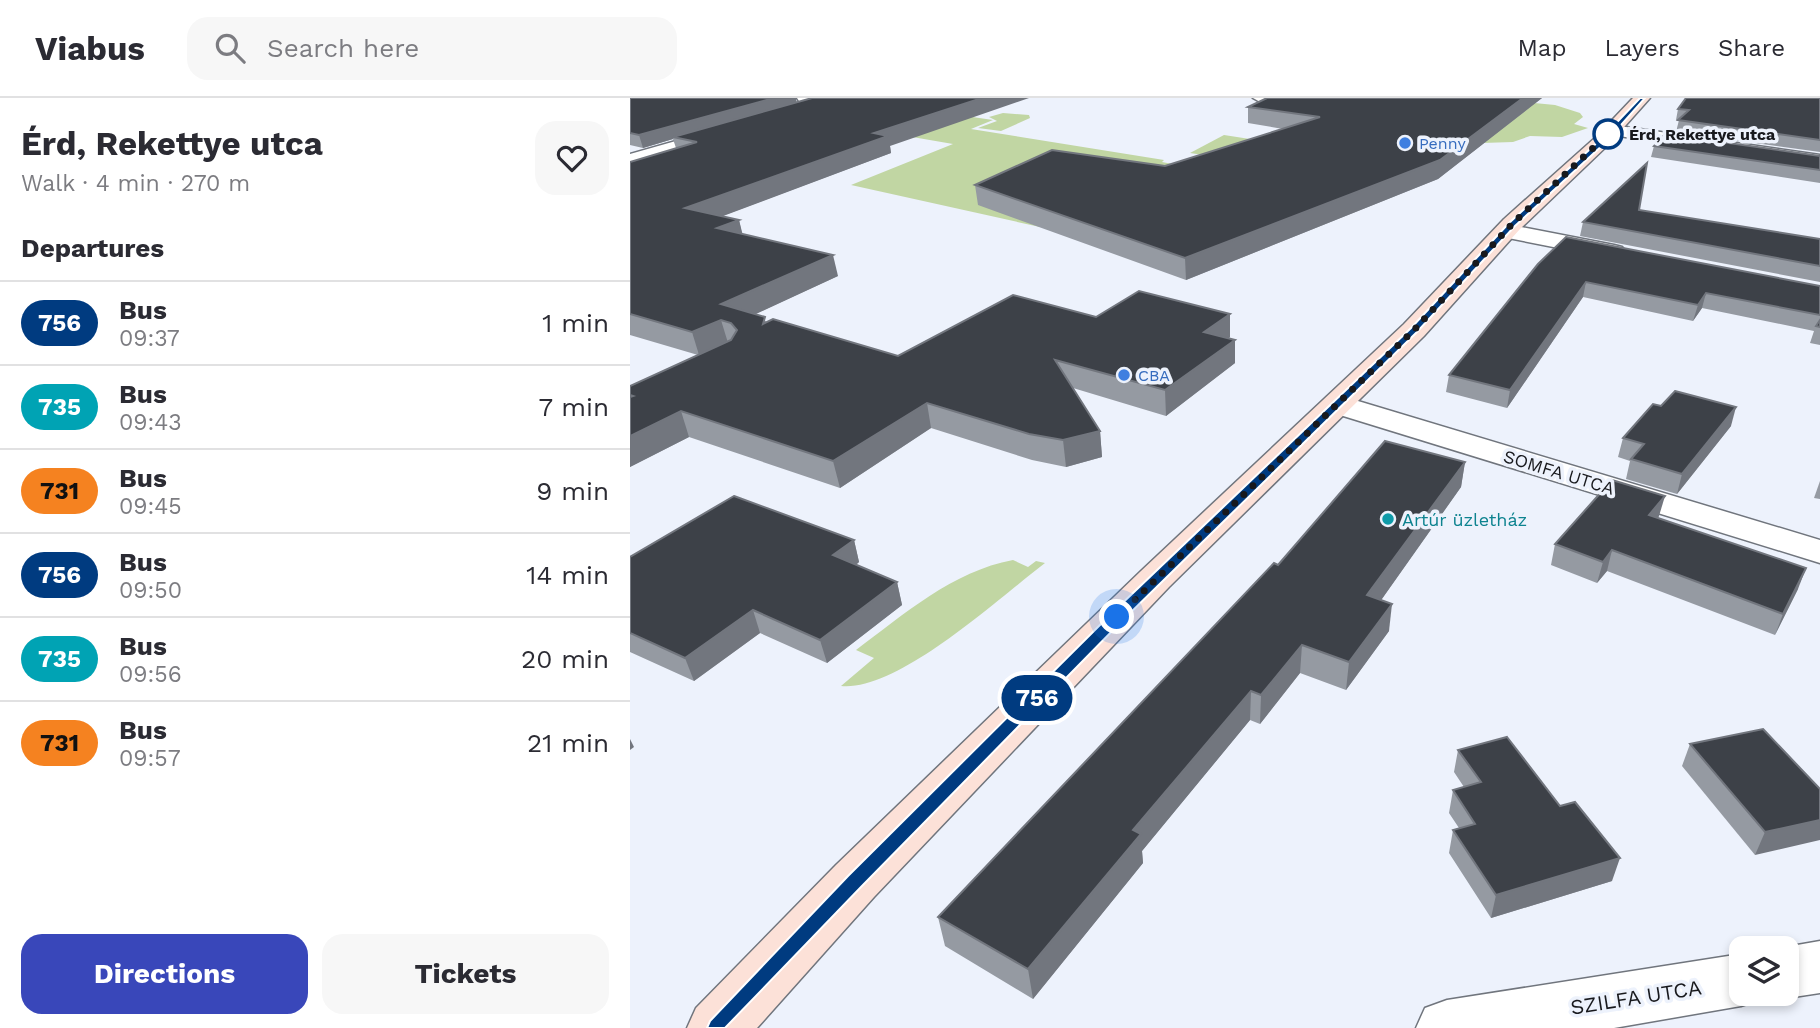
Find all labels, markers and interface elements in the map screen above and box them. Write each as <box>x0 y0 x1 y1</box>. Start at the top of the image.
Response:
search box <box>187 17 677 80</box>
text: Viabus <box>35 29 145 68</box>
icon: search <box>211 29 249 67</box>
text: Search here <box>267 33 419 63</box>
text: Map <box>1518 34 1566 62</box>
text: Layers <box>1604 34 1680 62</box>
text: Share <box>1718 34 1785 62</box>
marker: Érd, Rekettye utca <box>1593 119 1623 149</box>
button: heart <box>535 121 609 195</box>
text: Érd, Rekettye utca <box>21 124 323 163</box>
place label: Érd, Rekettye utca <box>1629 125 1776 144</box>
place label: Penny <box>1419 134 1466 153</box>
marker: Penny <box>1397 135 1413 151</box>
text: Walk · 4 min · 270 m <box>21 170 250 197</box>
text: Departures <box>21 233 164 263</box>
text: Bus <box>119 295 167 325</box>
text: 1 min <box>542 308 609 338</box>
text: 756 <box>38 309 81 337</box>
text: 09:37 <box>119 325 180 352</box>
place label: CBA <box>1138 366 1170 385</box>
marker: CBA <box>1116 367 1132 383</box>
text: Bus <box>119 379 167 409</box>
text: 7 min <box>539 392 609 422</box>
text: 735 <box>38 393 81 421</box>
text: 09:43 <box>119 409 182 436</box>
street label: SOMFA UTCA <box>1501 445 1617 499</box>
text: Bus <box>119 463 167 493</box>
text: 9 min <box>536 476 609 506</box>
text: 731 <box>40 477 79 505</box>
text: 09:45 <box>119 493 182 520</box>
place label: Artúr üzletház <box>1402 509 1527 530</box>
marker: Artúr üzletház <box>1380 511 1396 527</box>
text: Bus <box>119 547 167 577</box>
text: 14 min <box>526 560 609 590</box>
text: 756 <box>38 561 81 589</box>
text: 09:50 <box>119 577 182 604</box>
your location <box>1099 599 1134 634</box>
text: Bus <box>119 631 167 661</box>
text: 20 min <box>521 644 609 674</box>
text: 735 <box>38 645 81 673</box>
text: 09:56 <box>119 661 182 688</box>
line badge: 756 <box>997 675 1077 721</box>
text: 756 <box>1015 684 1059 712</box>
text: Bus <box>119 715 167 745</box>
text: 21 min <box>527 728 609 758</box>
text: 731 <box>40 729 79 757</box>
text: 09:57 <box>119 745 181 772</box>
button: Directions <box>21 934 308 1014</box>
button: Tickets <box>322 934 609 1014</box>
map controls <box>1729 936 1799 1006</box>
button: layers <box>1729 936 1799 1006</box>
street label: SZILFA UTCA <box>1569 974 1703 1020</box>

